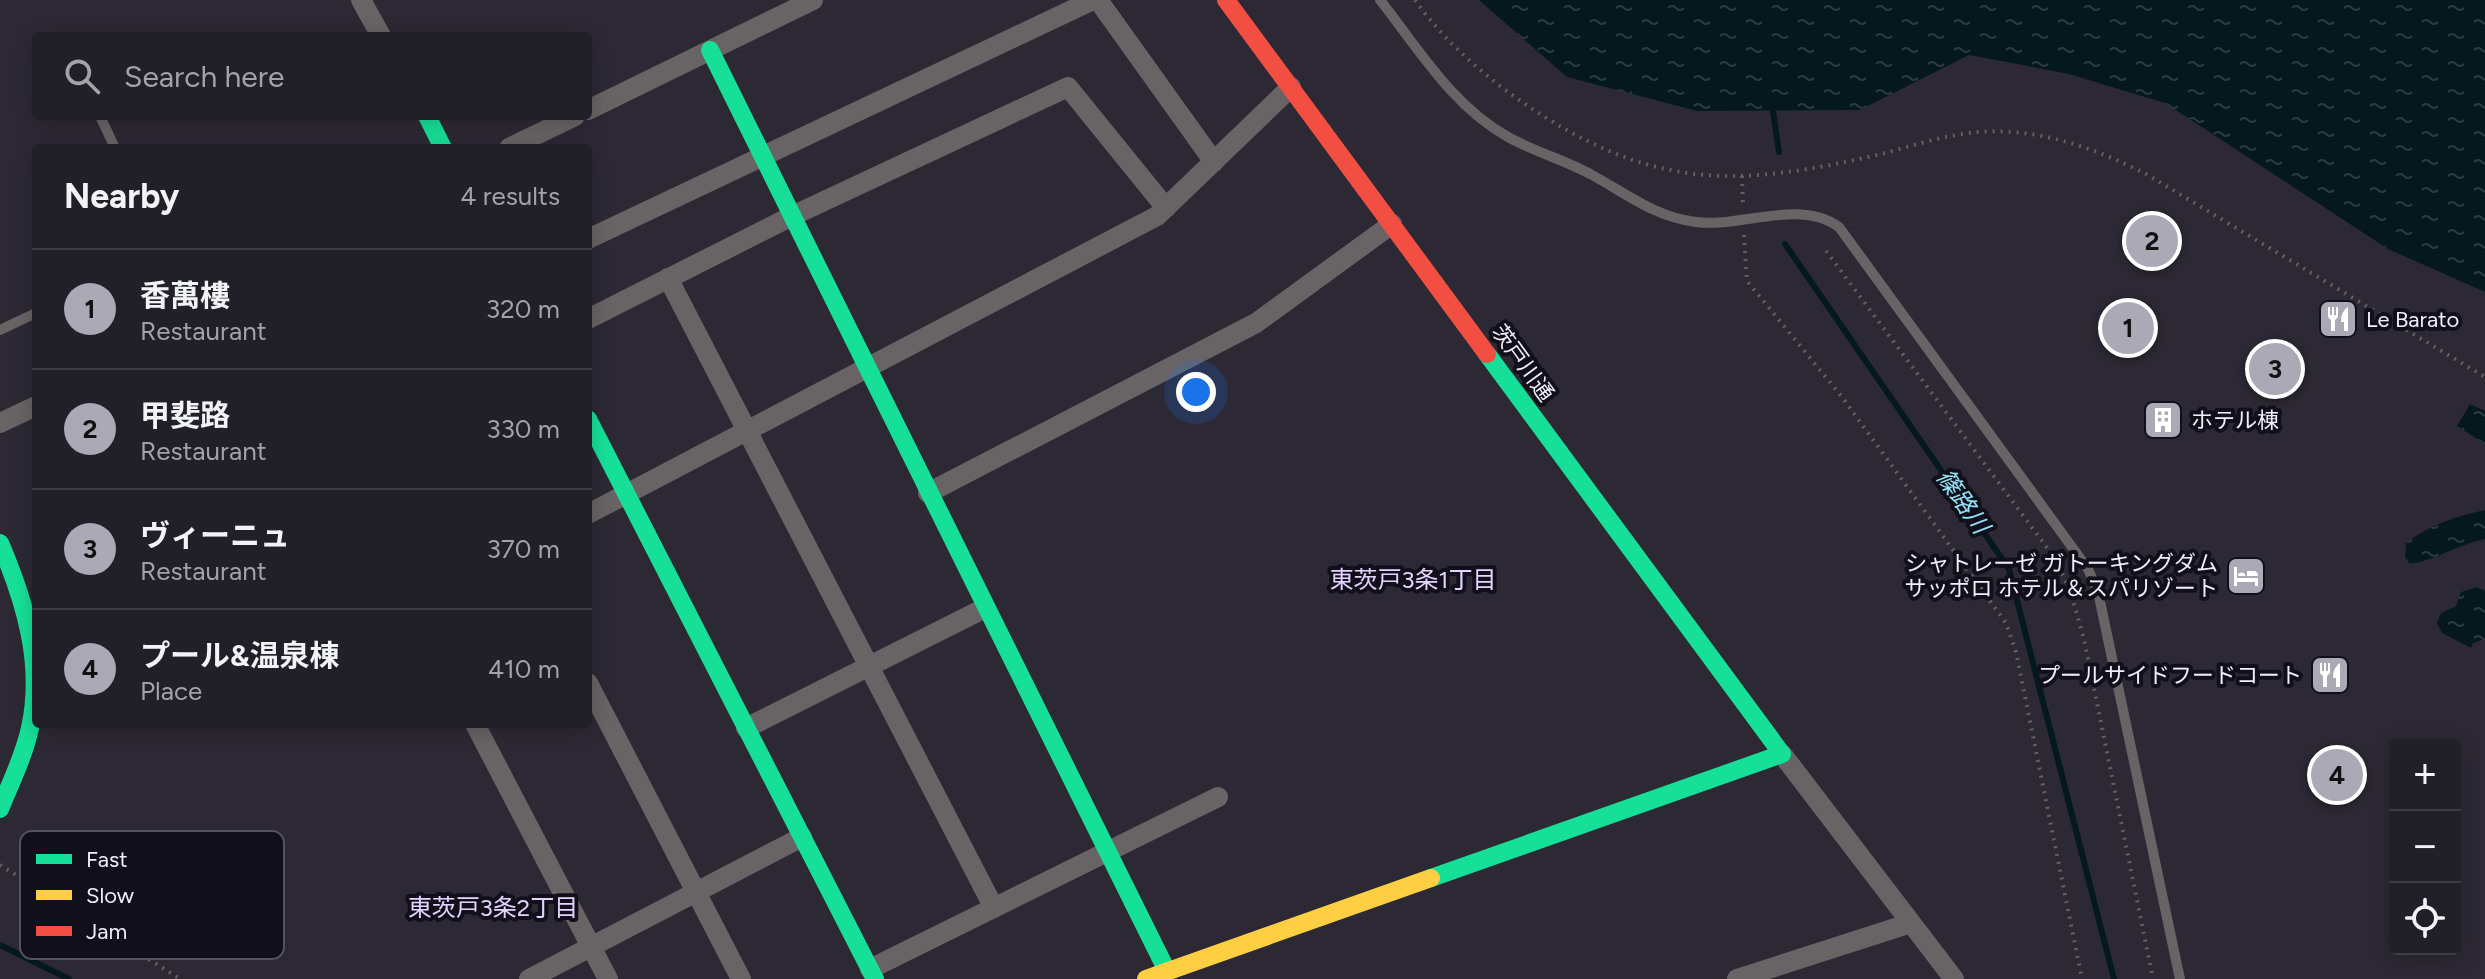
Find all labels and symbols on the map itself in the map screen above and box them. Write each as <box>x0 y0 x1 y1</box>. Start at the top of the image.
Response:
pin: 2 <box>2126 211 2178 271</box>
pin: 1 <box>2102 298 2154 358</box>
restaurant icon: Le Barato <box>2317 298 2359 340</box>
place label: Le Barato <box>2366 306 2459 333</box>
street label: 茨戸川通 <box>1486 319 1560 407</box>
pin: 3 <box>2249 339 2301 399</box>
your location <box>1176 372 1216 412</box>
building icon: ホテル棟 <box>2142 399 2184 441</box>
place label: ホテル棟 <box>2191 407 2279 434</box>
water label: 篠路川 <box>1930 463 1997 541</box>
place label: シャトレーゼ ガトーキングダム サッポロ ホテル＆スパリゾート <box>1905 550 2218 602</box>
hotel icon: シャトレーゼ ガトーキングダム サッポロ ホテル＆スパリゾート <box>2225 555 2267 597</box>
district label: 東茨戸3条1丁目 <box>1330 565 1496 594</box>
restaurant icon: プールサイドフードコート <box>2309 654 2351 696</box>
place label: プールサイドフードコート <box>2038 662 2302 689</box>
pin: 4 <box>2311 745 2363 805</box>
legend <box>20 831 284 959</box>
text: Fast <box>86 846 128 873</box>
text: Slow <box>86 882 135 909</box>
district label: 東茨戸3条2丁目 <box>408 893 578 922</box>
text: Jam <box>86 918 127 945</box>

